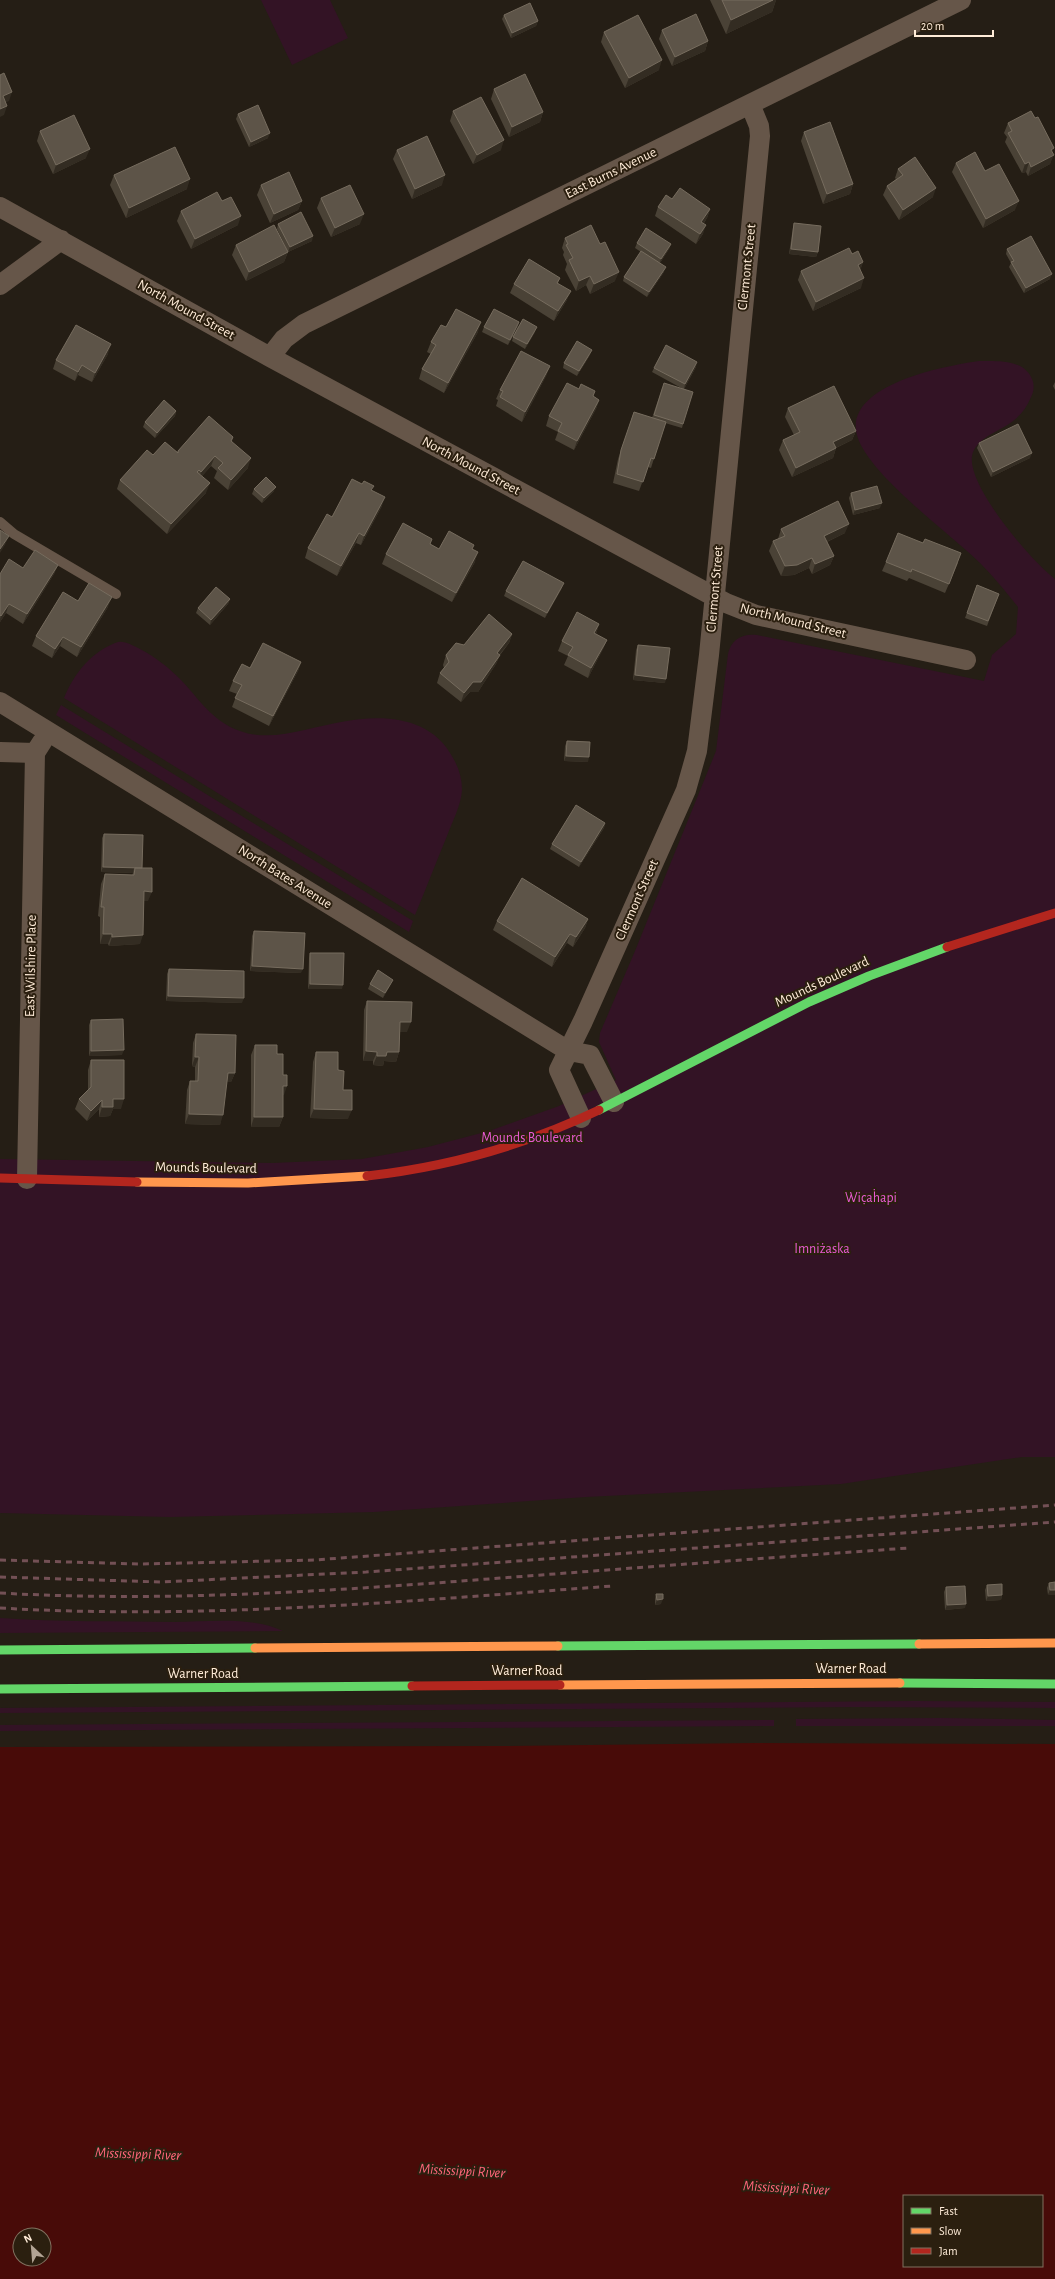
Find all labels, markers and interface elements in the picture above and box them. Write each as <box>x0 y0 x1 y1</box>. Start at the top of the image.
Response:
scale bar <box>915 12 993 38</box>
text: 20 m <box>921 20 944 32</box>
street label: East Burns Avenue <box>563 145 659 201</box>
street label: Clermont Street <box>736 223 759 311</box>
street label: North Mound Street <box>135 277 238 343</box>
street label: North Mound Street <box>420 434 523 498</box>
street label: Clermont Street <box>704 545 726 633</box>
street label: North Mound Street <box>738 601 848 641</box>
street label: North Bates Avenue <box>236 843 334 911</box>
street label: Clermont Street <box>613 857 661 942</box>
street label: East Wilshire Place <box>23 915 39 1017</box>
street label: Mounds Boulevard <box>773 954 871 1010</box>
park label: Mounds Boulevard <box>481 1131 583 1145</box>
street label: Mounds Boulevard <box>155 1160 257 1176</box>
park label: Wic̣aḣapi <box>845 1188 897 1205</box>
park label: Imniżaska <box>794 1242 850 1256</box>
street label: Warner Road <box>816 1662 886 1676</box>
street label: Warner Road <box>492 1664 562 1678</box>
street label: Warner Road <box>168 1667 238 1681</box>
water label: Mississippi River <box>95 2145 183 2163</box>
water label: Mississippi River <box>419 2161 507 2181</box>
water label: Mississippi River <box>743 2178 831 2198</box>
legend <box>903 2195 1043 2267</box>
text: Fast <box>939 2205 958 2217</box>
text: Slow <box>939 2225 961 2237</box>
north arrow <box>12 2227 52 2267</box>
text: N <box>22 2232 34 2245</box>
text: Jam <box>939 2245 958 2257</box>

